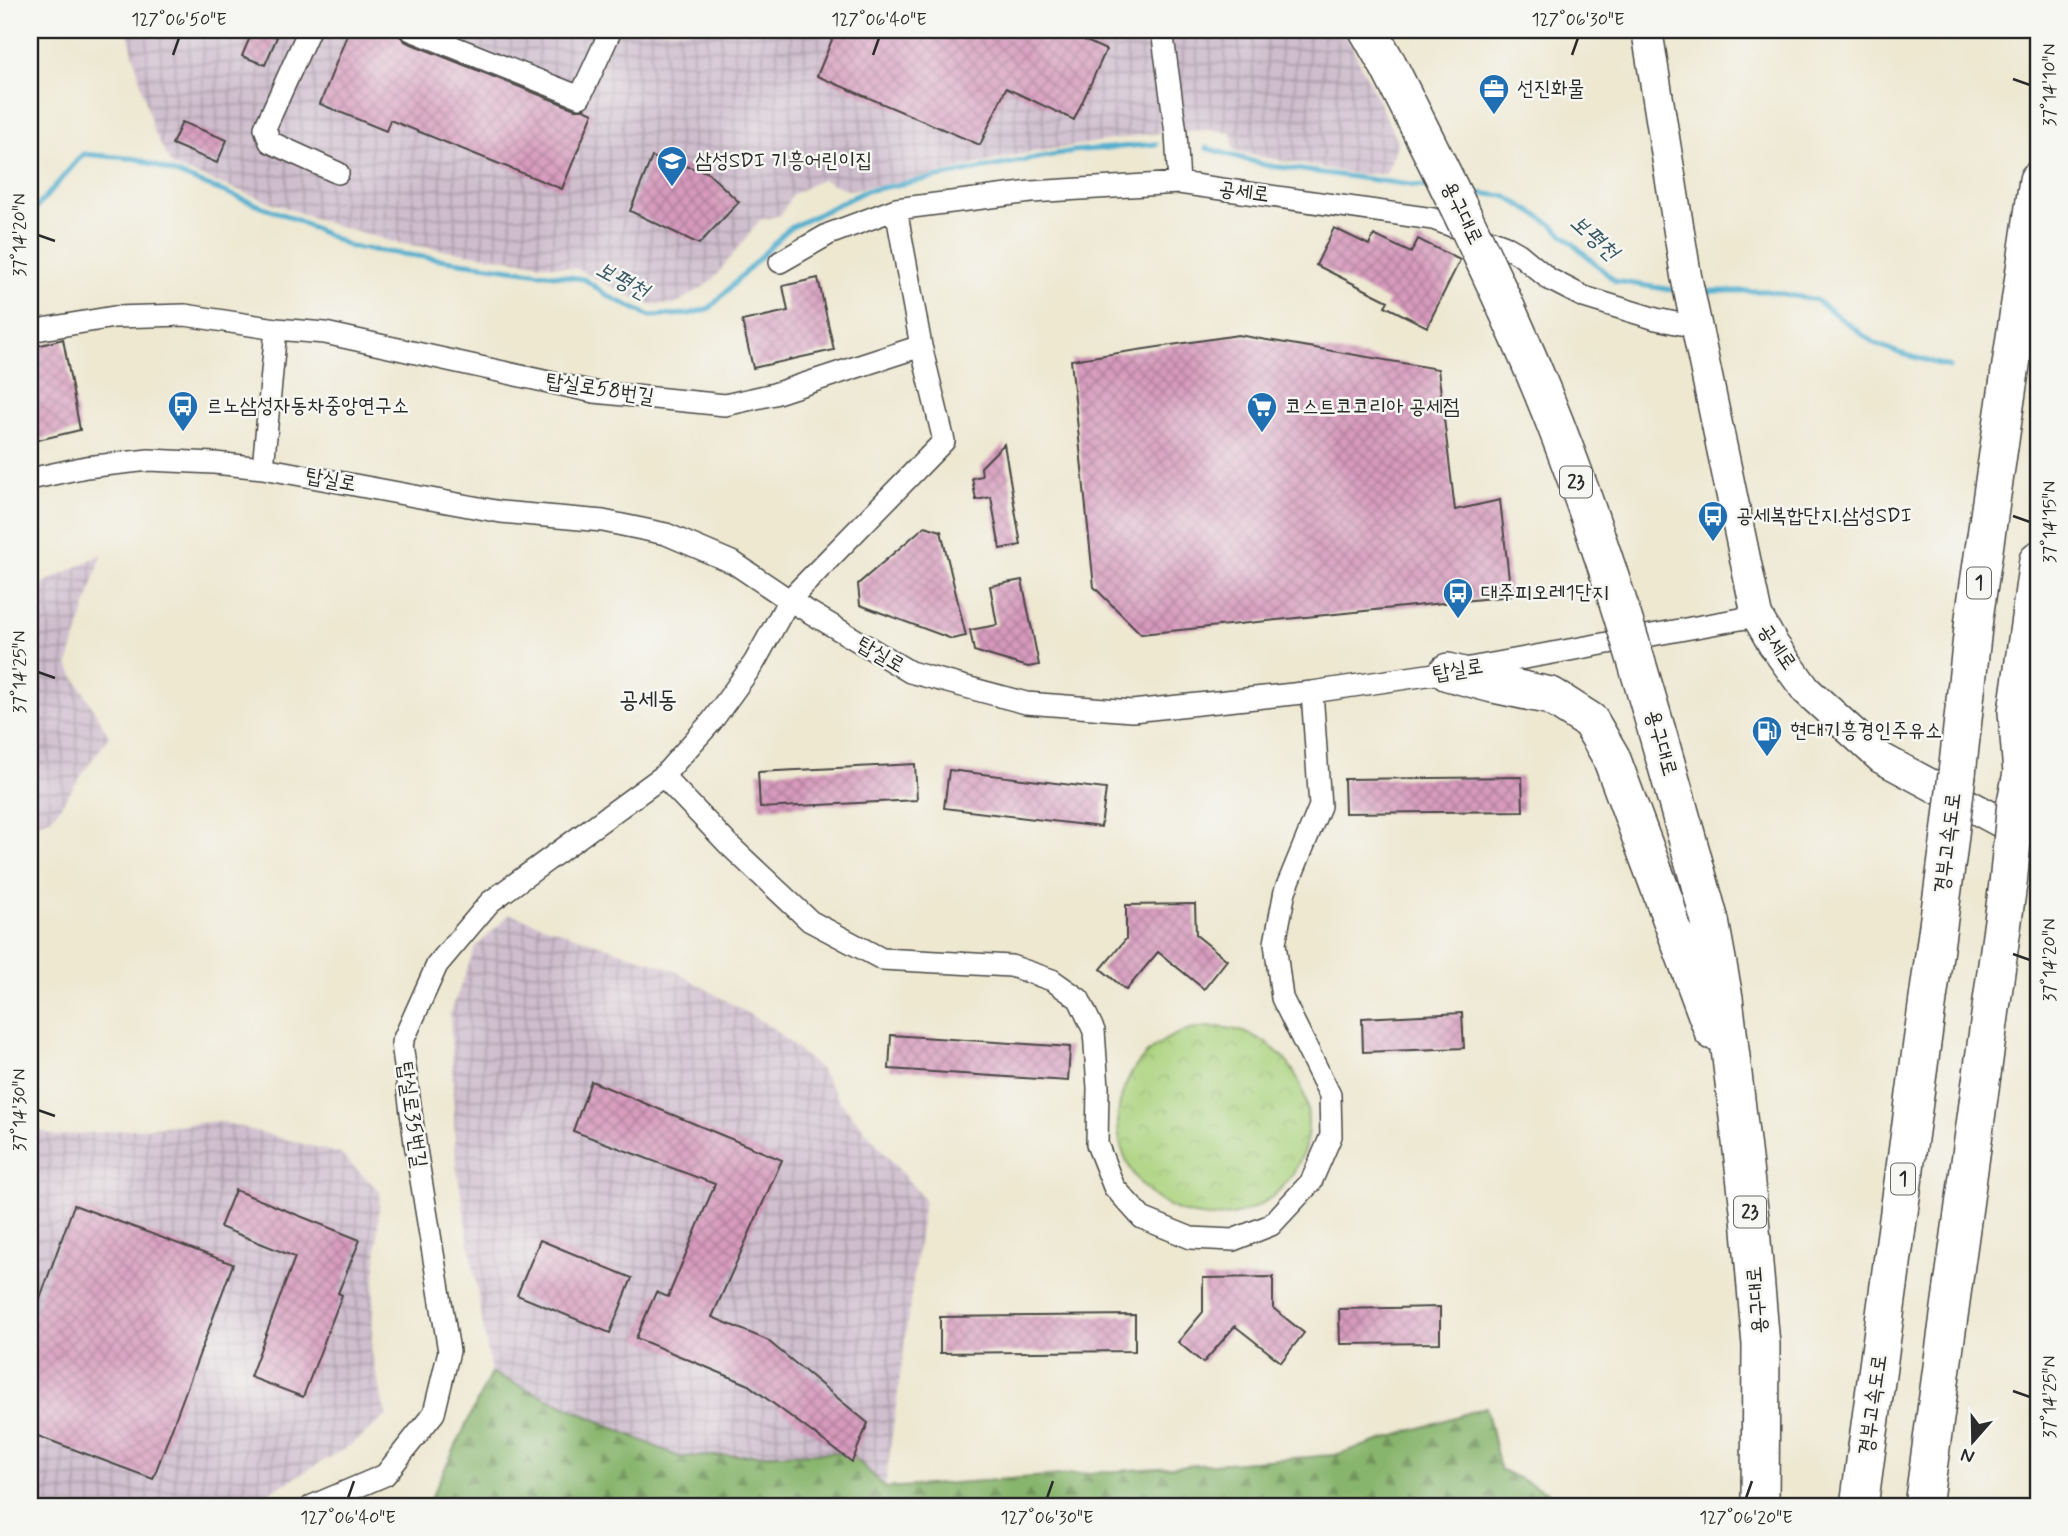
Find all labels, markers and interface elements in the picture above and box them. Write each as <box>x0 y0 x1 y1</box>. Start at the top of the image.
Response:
text: 127°06'50"E <box>131 8 227 32</box>
text: 127°06'40"E <box>831 8 927 32</box>
text: 127°06'30"E <box>1531 8 1625 32</box>
text: 37°14'10"N <box>2038 44 2062 126</box>
office icon: 선진화물 <box>1477 72 1511 116</box>
place label: 선진화물 <box>1517 75 1585 103</box>
school or university icon: 삼성SDI 기흥어린이집 <box>655 144 689 188</box>
place label: 삼성SDI 기흥어린이집 <box>695 147 872 175</box>
street label: 공세로 <box>1217 175 1271 209</box>
street label: 용구대로 <box>1435 176 1489 250</box>
text: 37°14'20"N <box>8 193 32 277</box>
water label: 보평천 <box>1563 208 1627 269</box>
water label: 보평천 <box>590 255 656 308</box>
street label: 탑실로58번길 <box>544 367 656 411</box>
bus stop icon: 르노삼성자동차중앙연구소 <box>166 389 200 433</box>
supermarket icon: 코스트코코리아 공세점 <box>1245 390 1279 434</box>
place label: 르노삼성자동차중앙연구소 <box>206 392 409 420</box>
place label: 코스트코코리아 공세점 <box>1285 393 1460 421</box>
street label: 탑실로 <box>303 461 359 499</box>
road number: 23 <box>1560 467 1592 498</box>
text: 37°14'15"N <box>2038 481 2062 563</box>
bus stop icon: 공세복합단지.삼성SDI <box>1696 499 1730 543</box>
place label: 공세복합단지.삼성SDI <box>1736 502 1912 530</box>
road number: 1 <box>1967 568 1991 598</box>
bus stop icon: 대주피오레1단지 <box>1441 576 1475 620</box>
place label: 대주피오레1단지 <box>1481 579 1609 607</box>
street label: 공세로 <box>1751 618 1803 676</box>
text: 37°14'25"N <box>8 630 32 714</box>
street label: 탑실로 <box>852 630 910 680</box>
street label: 탑실로 <box>1431 652 1485 688</box>
district label: 공세동 <box>619 685 677 716</box>
street label: 용구대로 <box>1638 707 1684 779</box>
fuel station icon: 현대기흥경인주유소 <box>1750 714 1784 758</box>
place label: 현대기흥경인주유소 <box>1790 717 1942 745</box>
street label: 경부고속도로 <box>1928 791 1968 895</box>
text: 37°14'20"N <box>2038 918 2062 1002</box>
street label: 탑실로35번길 <box>391 1060 433 1170</box>
text: 37°14'30"N <box>8 1068 32 1152</box>
road number: 1 <box>1891 1163 1915 1194</box>
road number: 23 <box>1734 1196 1766 1228</box>
street label: 용구대로 <box>1740 1265 1774 1335</box>
street label: 경부고속도로 <box>1852 1353 1894 1457</box>
text: 37°14'25"N <box>2038 1355 2062 1439</box>
north arrow <box>1938 1406 2008 1476</box>
text: N <box>1957 1442 1978 1469</box>
text: 127°06'40"E <box>300 1506 396 1530</box>
text: 127°06'30"E <box>1000 1506 1094 1530</box>
text: 127°06'20"E <box>1699 1506 1793 1530</box>

